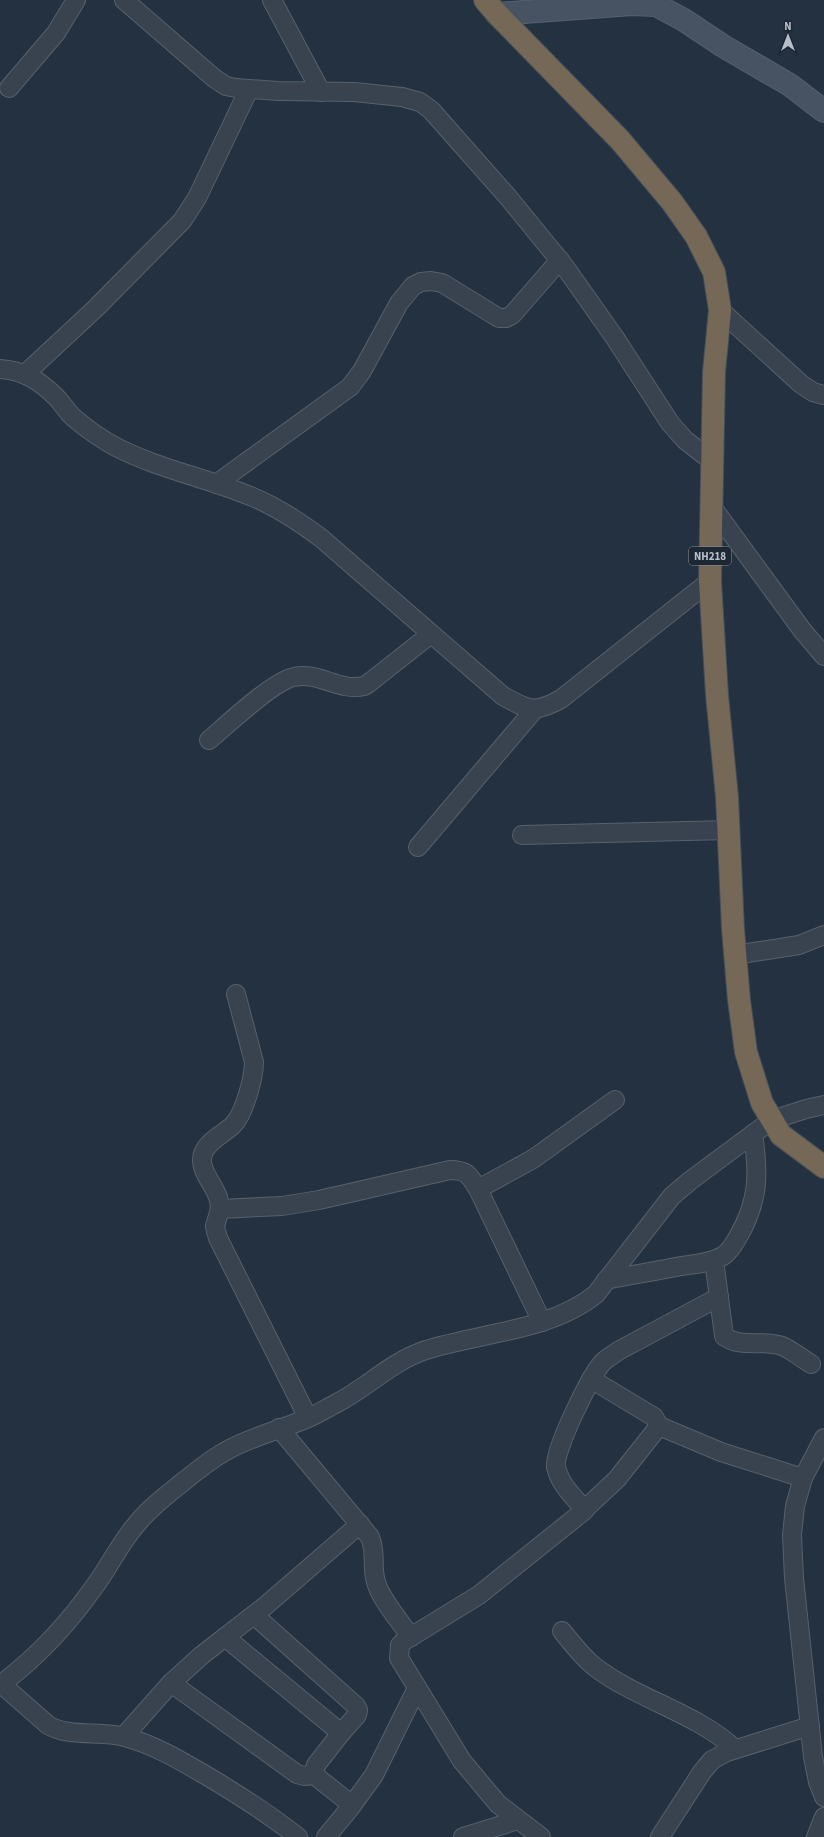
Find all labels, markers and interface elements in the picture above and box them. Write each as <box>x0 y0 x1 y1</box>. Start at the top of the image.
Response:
north arrow <box>768 16 808 56</box>
text: N <box>784 19 792 34</box>
road number: NH218 <box>689 547 731 565</box>

